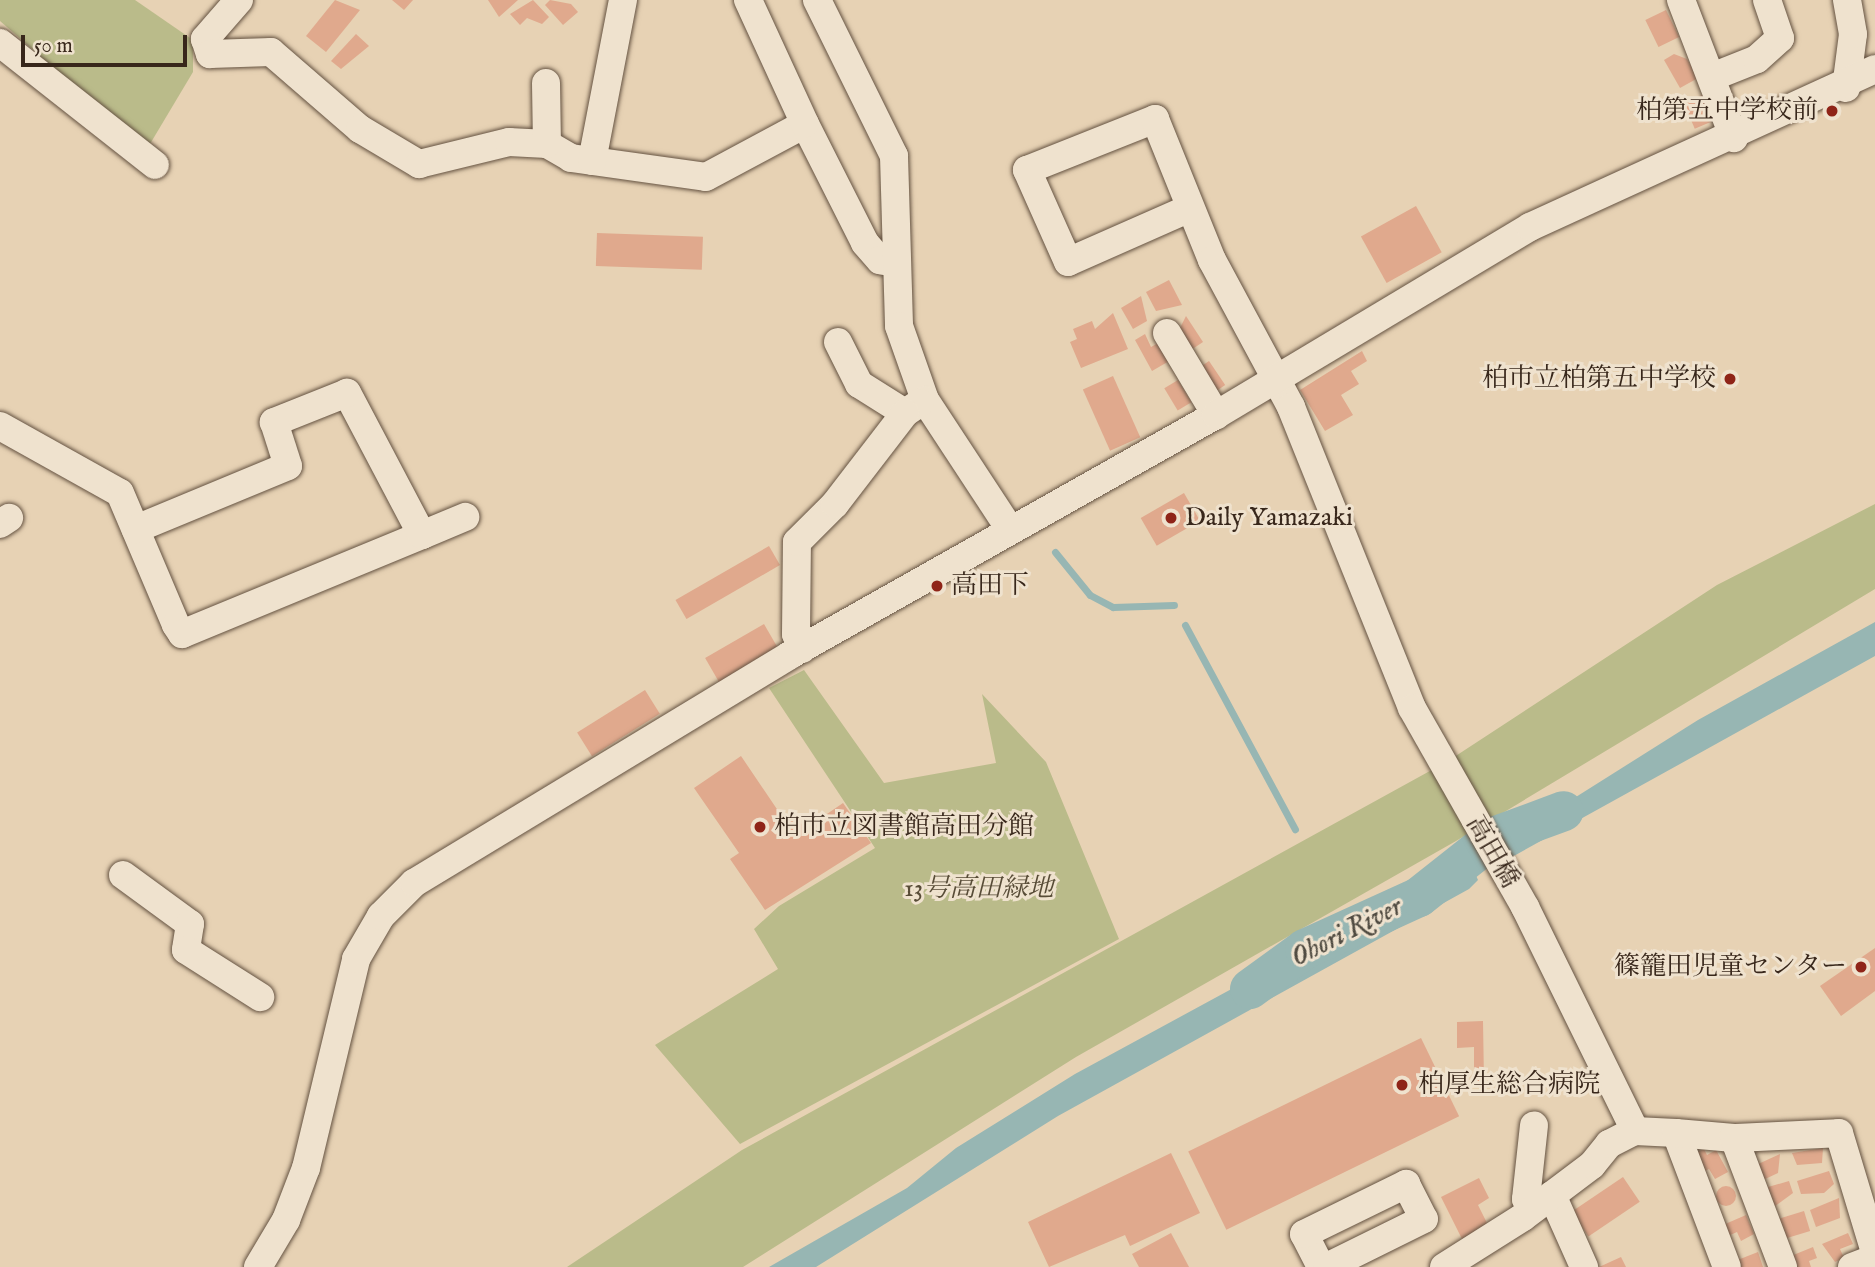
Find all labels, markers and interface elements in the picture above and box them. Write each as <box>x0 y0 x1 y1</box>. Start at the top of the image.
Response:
scale bar <box>24 21 191 65</box>
text: 50 m <box>34 33 73 60</box>
place label: 柏第五中学校前 <box>1636 95 1818 127</box>
marker: 柏第五中学校前 <box>1824 103 1840 119</box>
place label: 柏市立柏第五中学校 <box>1482 363 1716 395</box>
marker: 柏市立柏第五中学校 <box>1722 371 1738 387</box>
place label: Daily Yamazaki <box>1185 502 1353 534</box>
marker: Daily Yamazaki <box>1163 510 1179 526</box>
place label: 高田下 <box>951 570 1029 602</box>
marker: 高田下 <box>929 578 945 594</box>
street label: 高田橋 <box>1459 810 1525 894</box>
place label: 柏市立図書館高田分館 <box>774 811 1034 843</box>
marker: 柏市立図書館高田分館 <box>752 819 768 835</box>
park label: 13号高田緑地 <box>904 873 1054 905</box>
water label: Ohori River <box>1286 891 1408 975</box>
place label: 篠籠田児童センター <box>1613 951 1847 983</box>
marker: 篠籠田児童センター <box>1853 959 1869 975</box>
place label: 柏厚生総合病院 <box>1418 1069 1600 1101</box>
marker: 柏厚生総合病院 <box>1392 1075 1412 1095</box>

